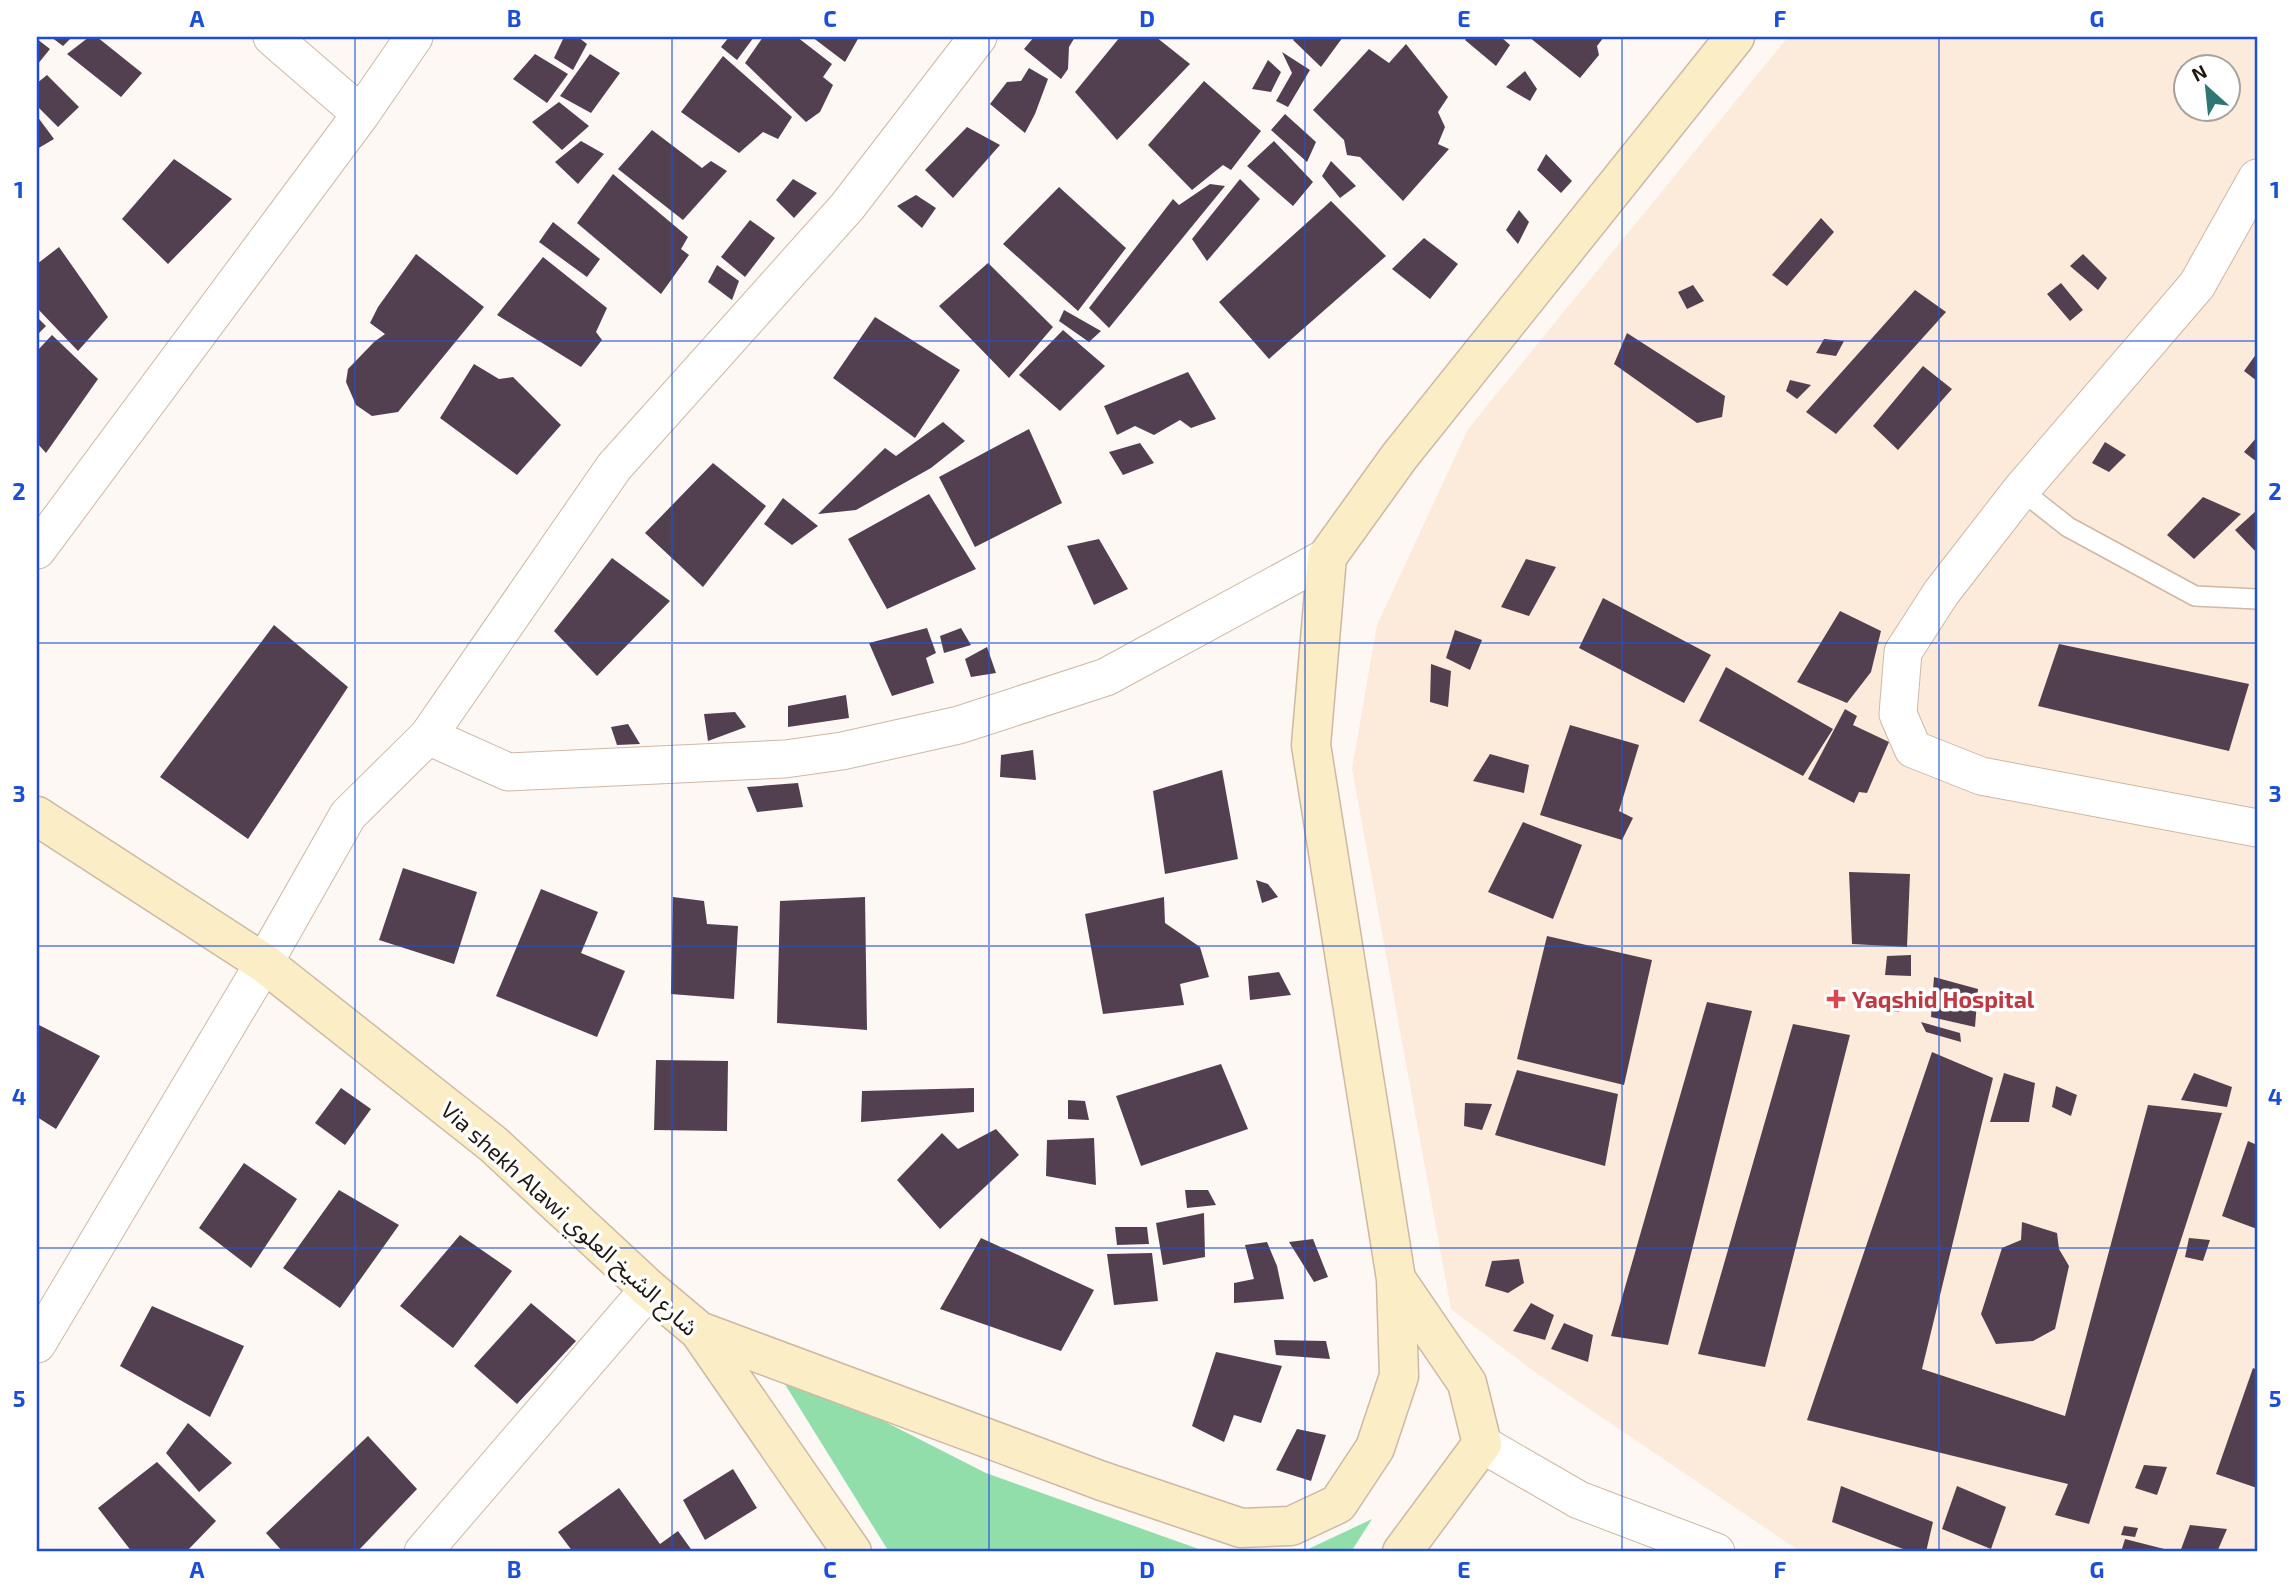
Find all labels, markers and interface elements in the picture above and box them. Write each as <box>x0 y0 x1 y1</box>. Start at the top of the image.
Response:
text: A <box>189 4 205 32</box>
text: B <box>507 4 521 32</box>
text: C <box>823 4 837 32</box>
text: D <box>1139 4 1155 32</box>
text: E <box>1457 4 1471 32</box>
text: F <box>1774 4 1787 32</box>
text: G <box>2090 4 2104 32</box>
north arrow <box>2172 52 2242 122</box>
text: N <box>2188 59 2210 86</box>
text: 1 <box>14 175 24 203</box>
text: 1 <box>2270 175 2280 203</box>
text: 2 <box>12 477 26 505</box>
text: 2 <box>2268 477 2282 505</box>
text: 3 <box>12 779 26 807</box>
text: 3 <box>2268 779 2282 807</box>
place label: Yaqshid Hospital <box>1852 985 2035 1013</box>
marker: Yaqshid Hospital <box>1826 989 1846 1009</box>
text: 4 <box>12 1082 26 1110</box>
text: 4 <box>2268 1082 2282 1110</box>
street label: Via shekh Alawi شارع الشيخ العلوي <box>433 1095 704 1344</box>
text: 5 <box>13 1384 25 1412</box>
text: 5 <box>2269 1384 2281 1412</box>
text: A <box>189 1555 205 1583</box>
text: B <box>507 1555 521 1583</box>
text: C <box>823 1555 837 1583</box>
text: D <box>1139 1555 1155 1583</box>
text: E <box>1457 1555 1471 1583</box>
text: F <box>1774 1555 1787 1583</box>
text: G <box>2090 1555 2104 1583</box>

